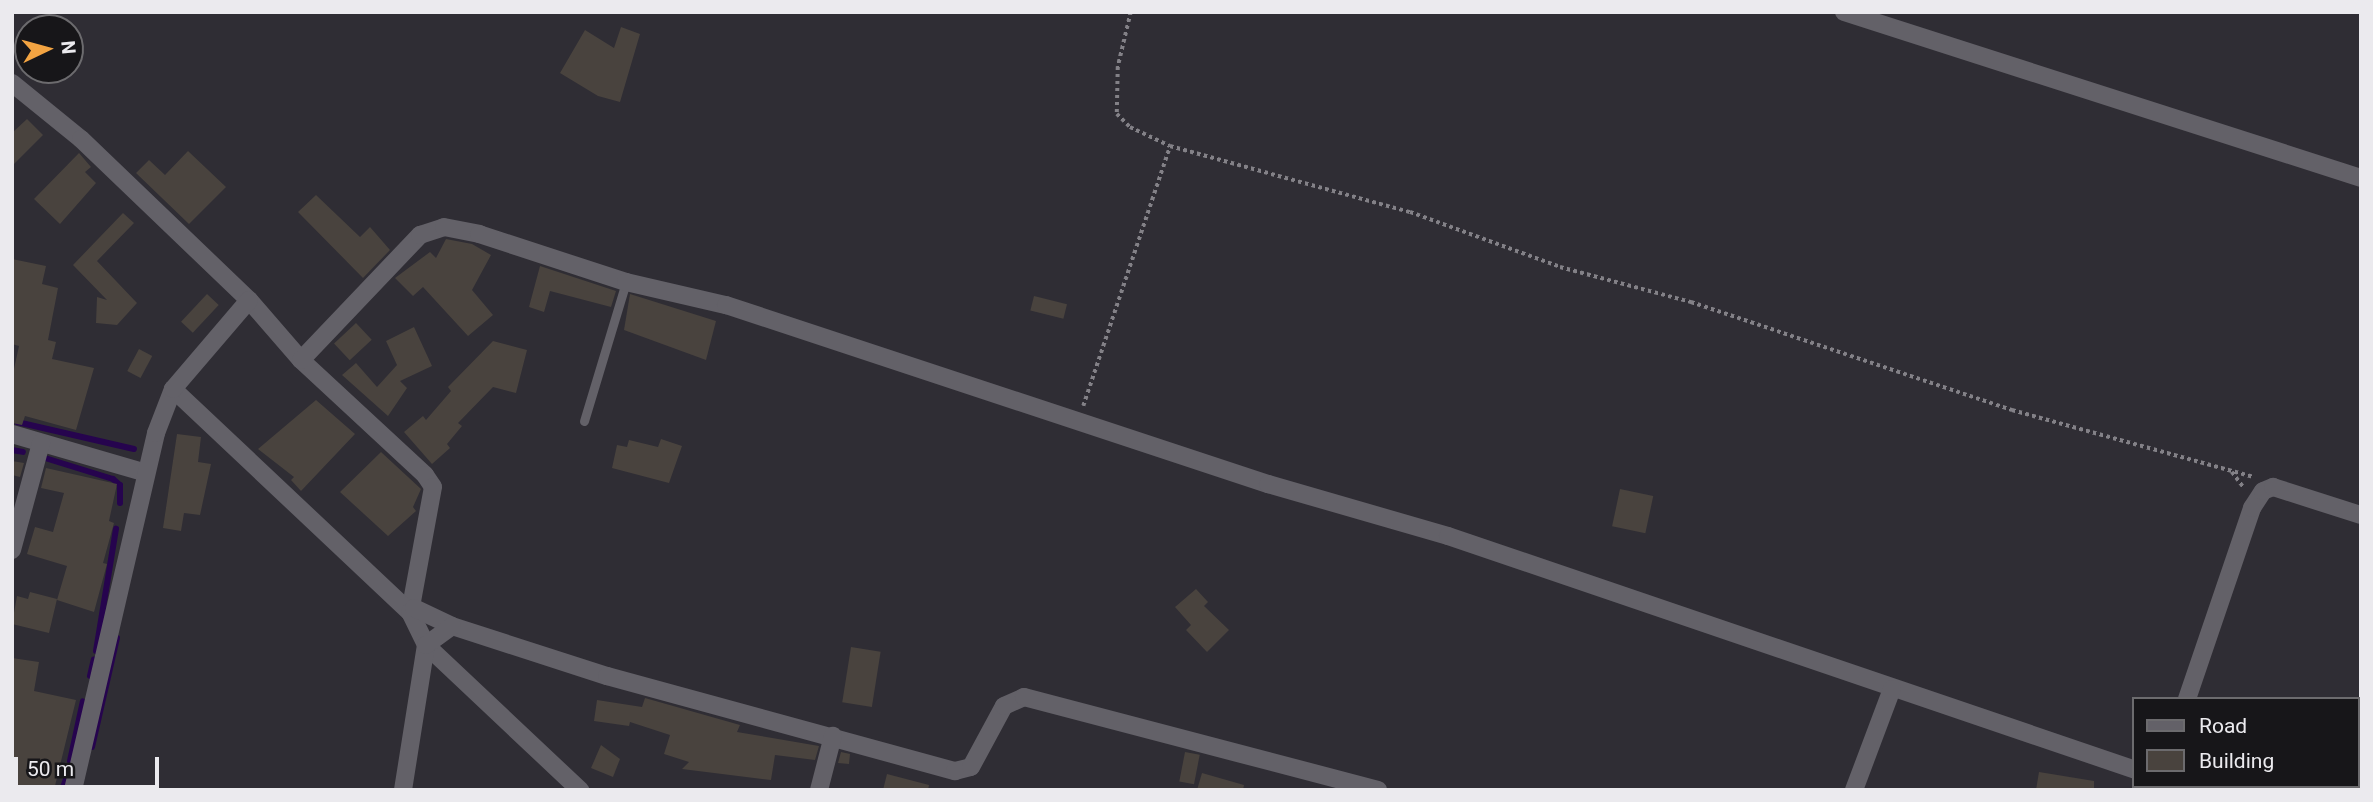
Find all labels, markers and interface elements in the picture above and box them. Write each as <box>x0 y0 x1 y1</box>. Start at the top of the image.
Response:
north arrow <box>14 14 84 84</box>
text: N <box>56 40 80 55</box>
legend <box>2132 697 2359 788</box>
text: Road <box>2199 714 2247 738</box>
scale bar <box>18 742 163 786</box>
text: Building <box>2199 749 2274 773</box>
text: 50 m <box>27 757 74 781</box>

